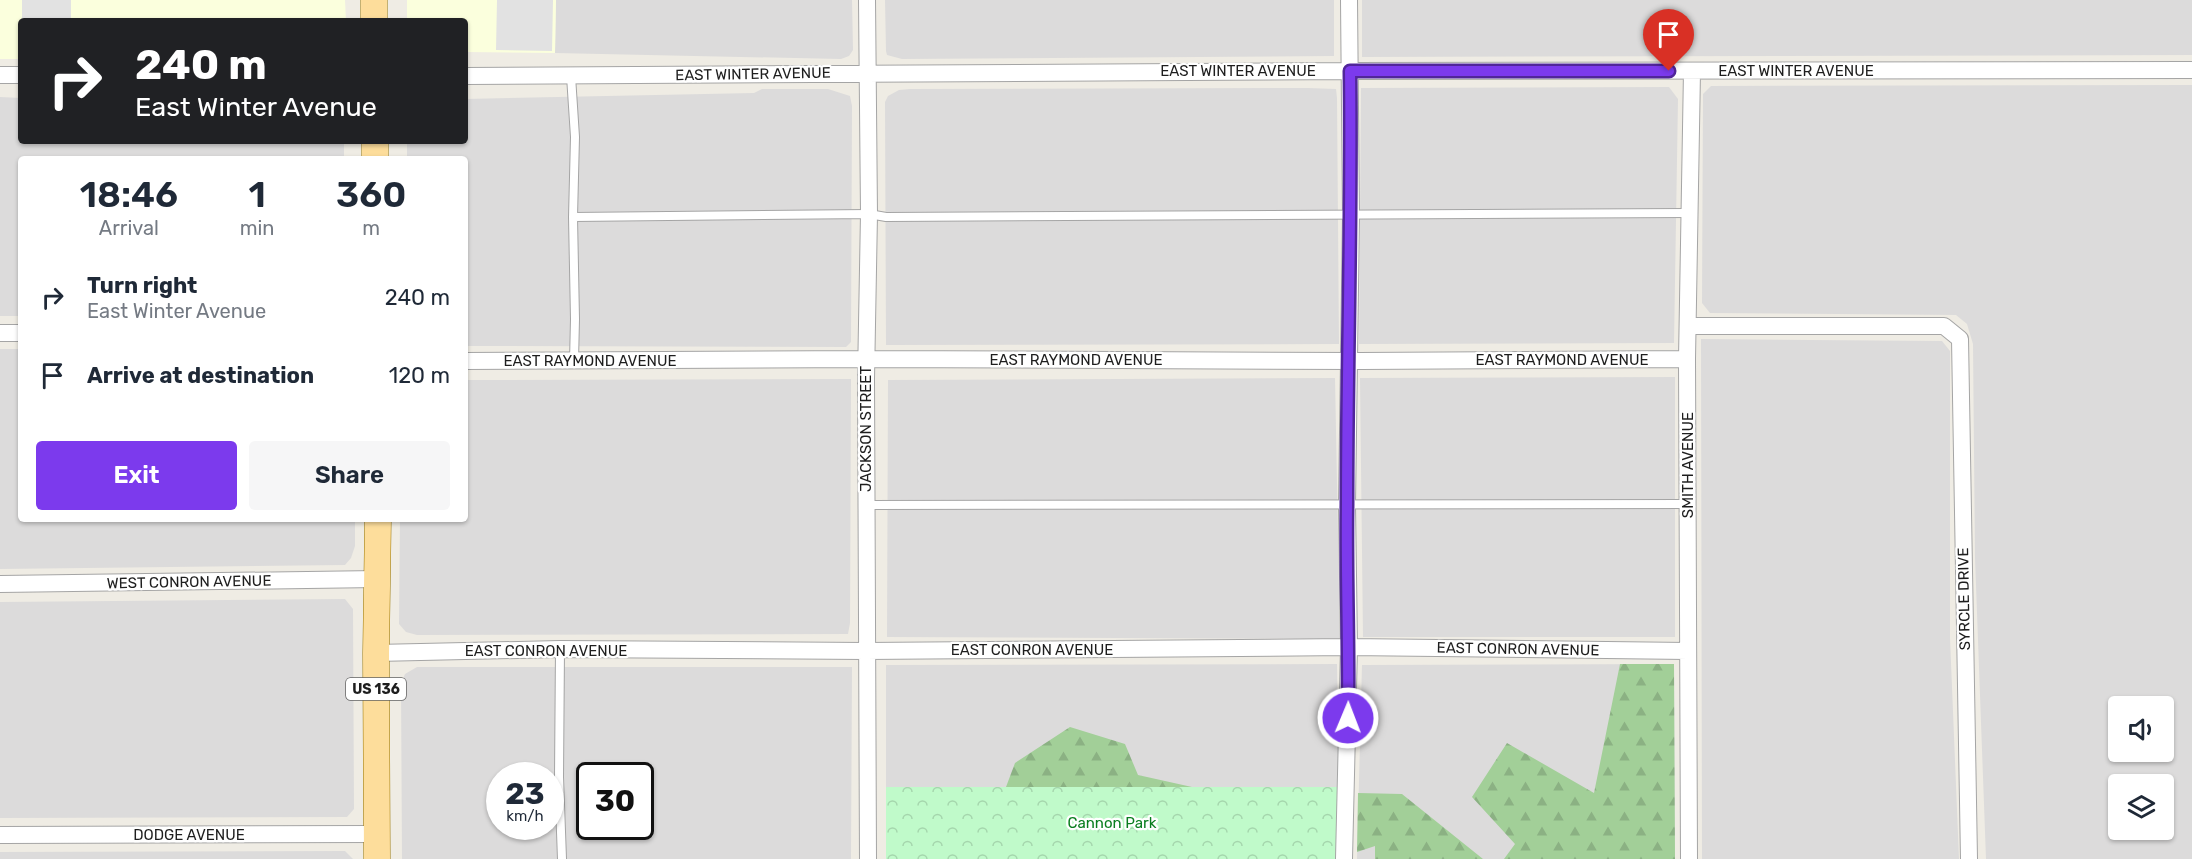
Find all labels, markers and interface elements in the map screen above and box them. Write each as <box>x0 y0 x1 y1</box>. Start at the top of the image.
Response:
pin <box>1643 9 1694 71</box>
icon: arrive <box>1652 18 1685 51</box>
text: 240 m <box>135 40 267 90</box>
icon: right <box>36 42 114 120</box>
street label: EAST WINTER AVENUE <box>1160 62 1316 80</box>
street label: EAST WINTER AVENUE <box>1718 62 1874 80</box>
street label: EAST WINTER AVENUE <box>675 64 831 84</box>
text: East Winter Avenue <box>135 91 377 123</box>
text: 18:46 <box>80 173 178 216</box>
text: 1 <box>248 173 266 216</box>
text: 360 <box>336 173 406 216</box>
text: Arrival <box>99 216 159 240</box>
text: min <box>240 216 274 240</box>
text: m <box>362 216 380 240</box>
text: Turn right <box>87 272 197 299</box>
icon: right <box>36 281 69 314</box>
text: 240 m <box>385 284 450 311</box>
text: East Winter Avenue <box>87 299 266 323</box>
street label: EAST RAYMOND AVENUE <box>989 351 1163 369</box>
street label: EAST RAYMOND AVENUE <box>1475 351 1649 369</box>
street label: EAST RAYMOND AVENUE <box>503 352 677 370</box>
icon: arrive <box>36 359 69 392</box>
text: Arrive at destination <box>87 362 314 389</box>
text: 120 m <box>389 362 450 389</box>
street label: JACKSON STREET <box>857 366 875 492</box>
street label: SMITH AVENUE <box>1679 412 1697 518</box>
button: Exit <box>36 441 237 510</box>
button: Share <box>249 441 450 510</box>
street label: SYRCLE DRIVE <box>1954 547 1974 651</box>
street label: WEST CONRON AVENUE <box>106 572 272 592</box>
street label: EAST CONRON AVENUE <box>1437 639 1599 659</box>
street label: EAST CONRON AVENUE <box>951 641 1113 659</box>
street label: EAST CONRON AVENUE <box>465 642 627 660</box>
road number: US 136 <box>346 678 406 700</box>
position arrow <box>1316 686 1380 750</box>
map controls <box>2108 696 2174 840</box>
button: sound <box>2108 696 2174 762</box>
speed limit sign: 30 <box>576 762 654 840</box>
button: layers <box>2108 774 2174 840</box>
text: 23 <box>505 776 545 812</box>
text: km/h <box>506 807 544 825</box>
park label: Cannon Park <box>1067 814 1157 832</box>
street label: DODGE AVENUE <box>133 826 245 844</box>

